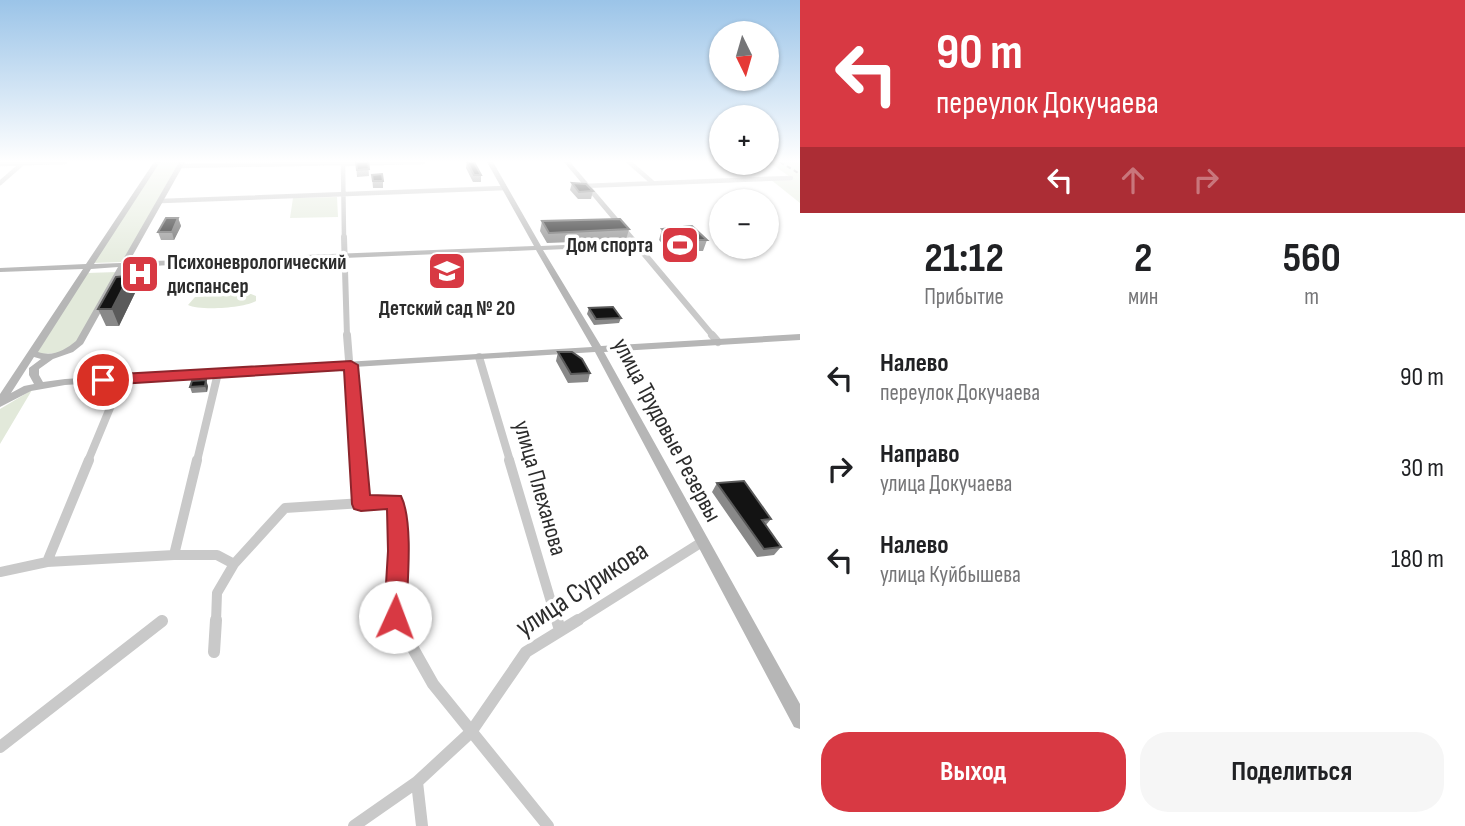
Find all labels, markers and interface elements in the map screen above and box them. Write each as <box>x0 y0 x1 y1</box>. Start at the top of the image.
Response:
north arrow <box>709 21 779 91</box>
map controls <box>709 21 779 259</box>
text: 90 m <box>936 24 1023 83</box>
icon: left <box>821 28 912 119</box>
text: переулок Докучаева <box>936 84 1159 123</box>
button: + <box>709 105 779 175</box>
icon: left <box>1041 161 1079 199</box>
icon: ahead <box>1114 161 1152 199</box>
icon: right <box>1187 161 1225 199</box>
button: − <box>709 189 779 259</box>
sports icon: Дом спорта <box>659 224 701 266</box>
place label: Дом спорта <box>566 233 653 258</box>
text: 21:12 <box>924 233 1004 284</box>
text: 2 <box>1134 233 1152 284</box>
text: 560 <box>1283 233 1341 284</box>
place label: Психоневрологический диспансер <box>167 250 346 299</box>
school or university icon: Детский сад № 20 <box>426 250 468 292</box>
hospital icon: Психоневрологический диспансер <box>119 253 161 295</box>
text: Прибытие <box>924 283 1004 311</box>
text: мин <box>1128 283 1158 311</box>
text: m <box>1304 283 1319 311</box>
place label: Детский сад № 20 <box>379 296 515 321</box>
street label: улица Трудовые Резервы <box>606 333 728 527</box>
text: Налево <box>880 348 949 379</box>
pin <box>73 350 133 410</box>
icon: left <box>821 359 859 397</box>
icon: arrive <box>84 361 122 399</box>
text: 90 m <box>1400 362 1444 393</box>
text: переулок Докучаева <box>880 379 1040 407</box>
street label: улица Плеханова <box>507 417 573 559</box>
text: Направо <box>880 439 959 470</box>
icon: right <box>821 450 859 488</box>
text: 30 m <box>1401 453 1444 484</box>
text: улица Докучаева <box>880 470 1012 498</box>
text: Налево <box>880 530 949 561</box>
street label: улица Сурикова <box>510 534 654 644</box>
icon: left <box>821 541 859 579</box>
text: 180 m <box>1391 544 1444 575</box>
text: улица Куйбышева <box>880 561 1021 589</box>
position arrow <box>358 580 432 654</box>
button: Выход <box>821 732 1126 812</box>
button: Поделиться <box>1140 732 1444 812</box>

